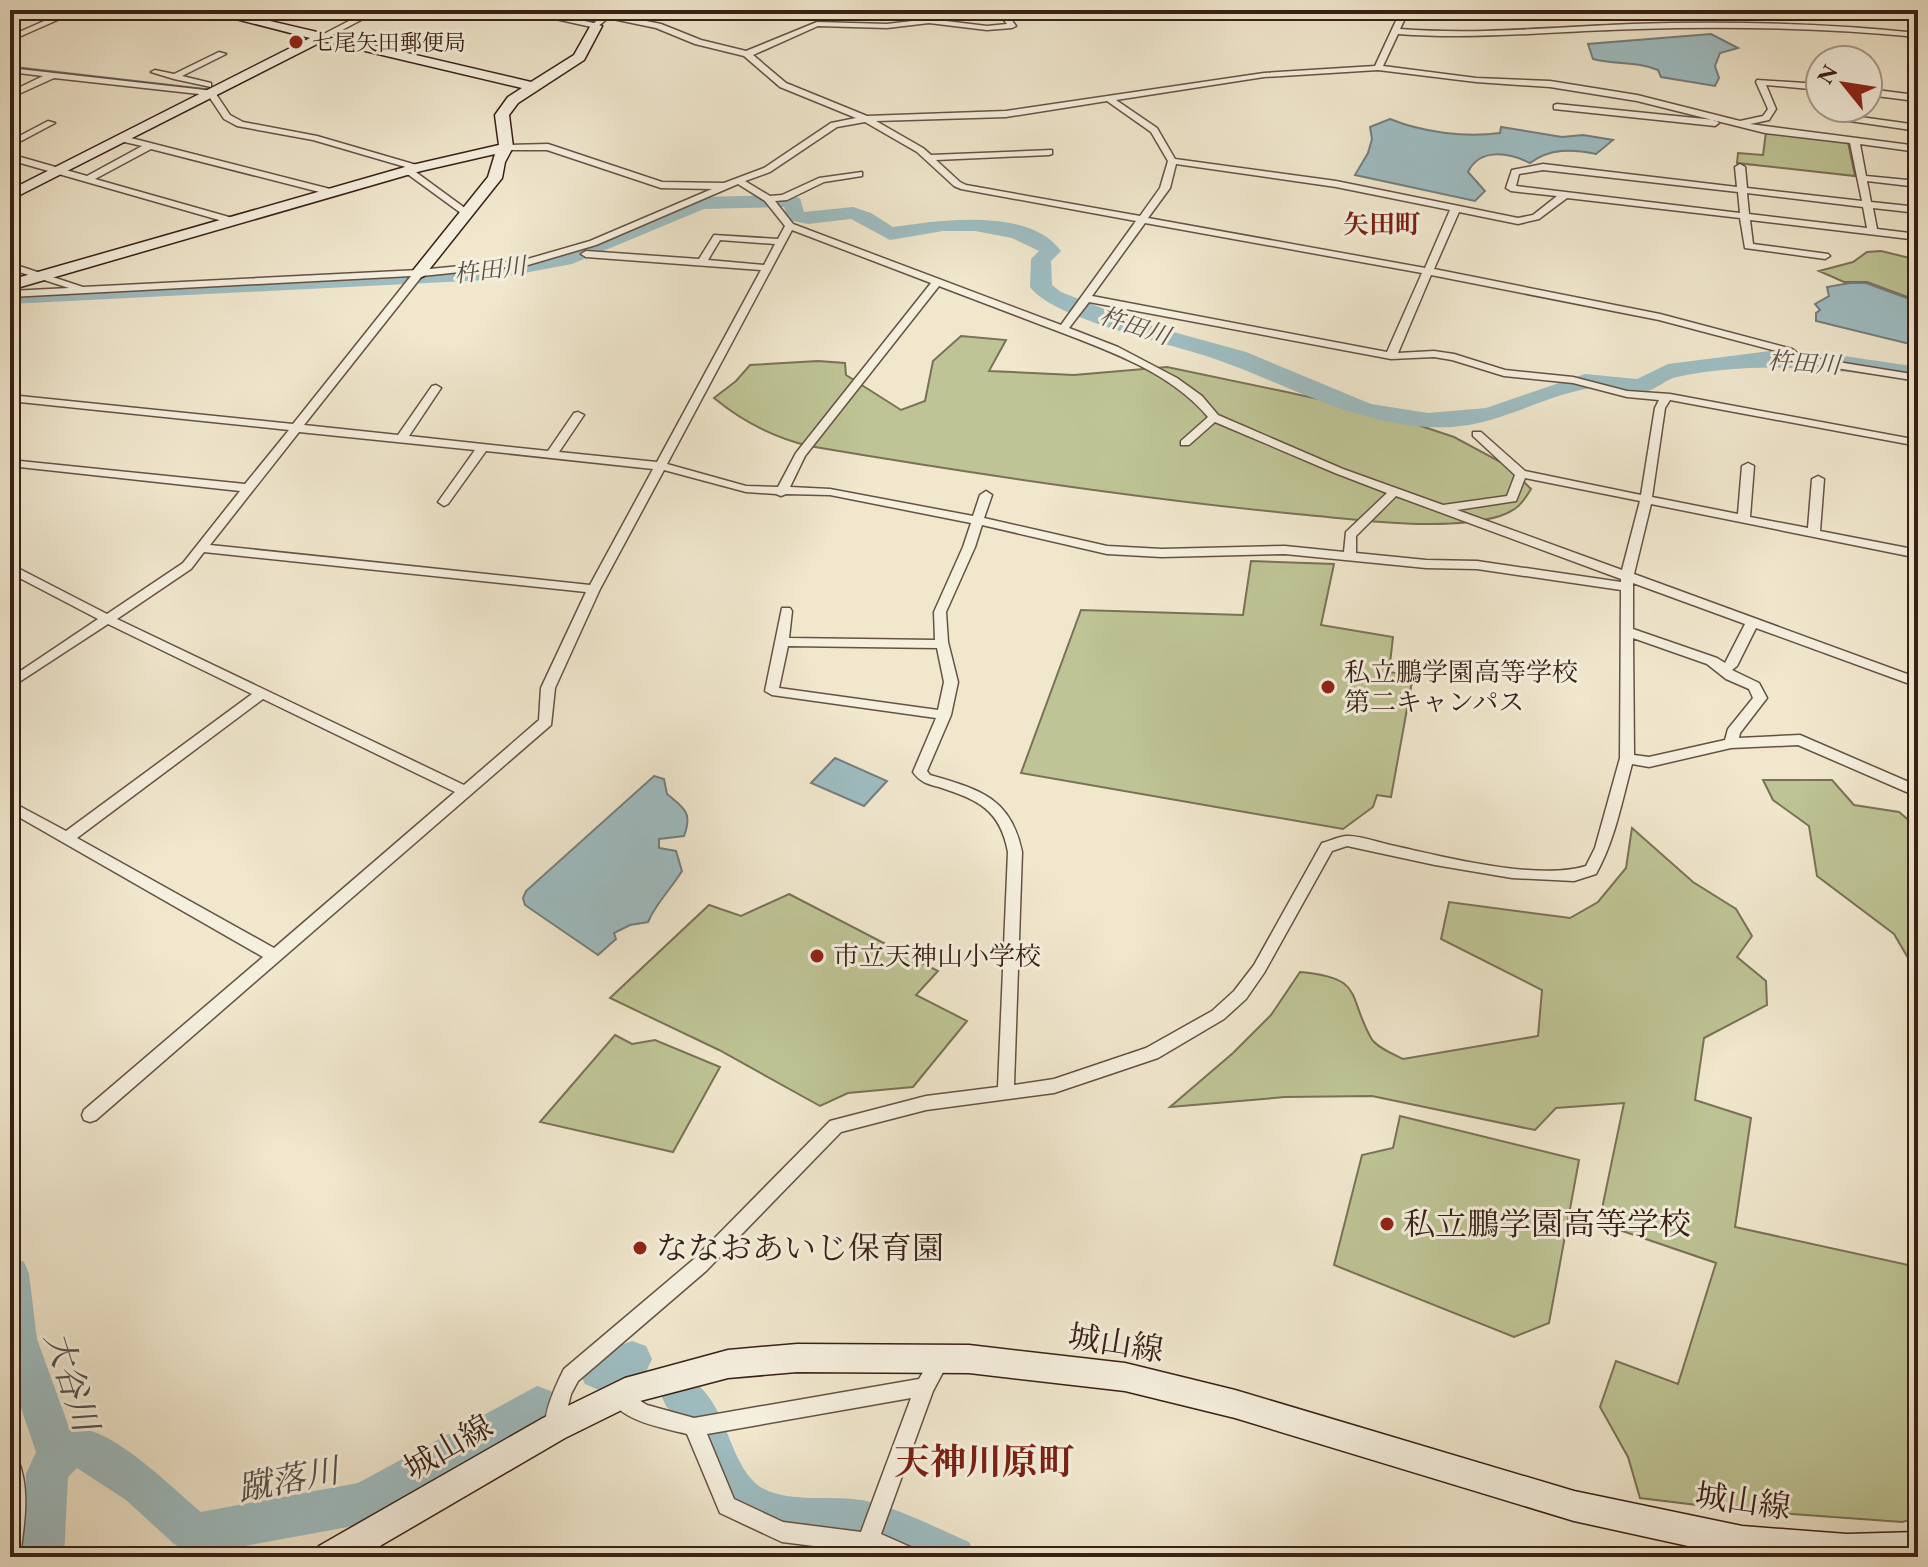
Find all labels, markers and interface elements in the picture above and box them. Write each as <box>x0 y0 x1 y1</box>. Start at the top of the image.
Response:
place label: 七尾矢田郵便局 <box>312 28 466 57</box>
marker: 七尾矢田郵便局 <box>287 33 305 51</box>
north arrow <box>1804 44 1884 124</box>
text: N <box>1810 59 1844 89</box>
district label: 矢田町 <box>1343 207 1421 241</box>
water label: 杵田川 <box>452 249 531 289</box>
water label: 杵田川 <box>1096 300 1177 352</box>
water label: 杵田川 <box>1767 345 1844 381</box>
place label: 私立鵬学園高等学校 第二キャンパス <box>1344 655 1578 719</box>
marker: 私立鵬学園高等学校 第二キャンパス <box>1319 678 1337 696</box>
place label: 市立天神山小学校 <box>833 939 1041 973</box>
marker: 市立天神山小学校 <box>808 947 826 965</box>
place label: 私立鵬学園高等学校 <box>1403 1203 1691 1245</box>
marker: 私立鵬学園高等学校 <box>1378 1215 1396 1233</box>
place label: ななおあいじ保育園 <box>656 1227 944 1269</box>
marker: ななおあいじ保育園 <box>631 1239 649 1257</box>
street label: 城山線 <box>1065 1315 1167 1371</box>
water label: 大谷川 <box>35 1326 110 1440</box>
street label: 城山線 <box>396 1405 500 1489</box>
district label: 天神川原町 <box>894 1438 1074 1485</box>
water label: 蹴落川 <box>234 1447 346 1510</box>
street label: 城山線 <box>1693 1474 1793 1528</box>

